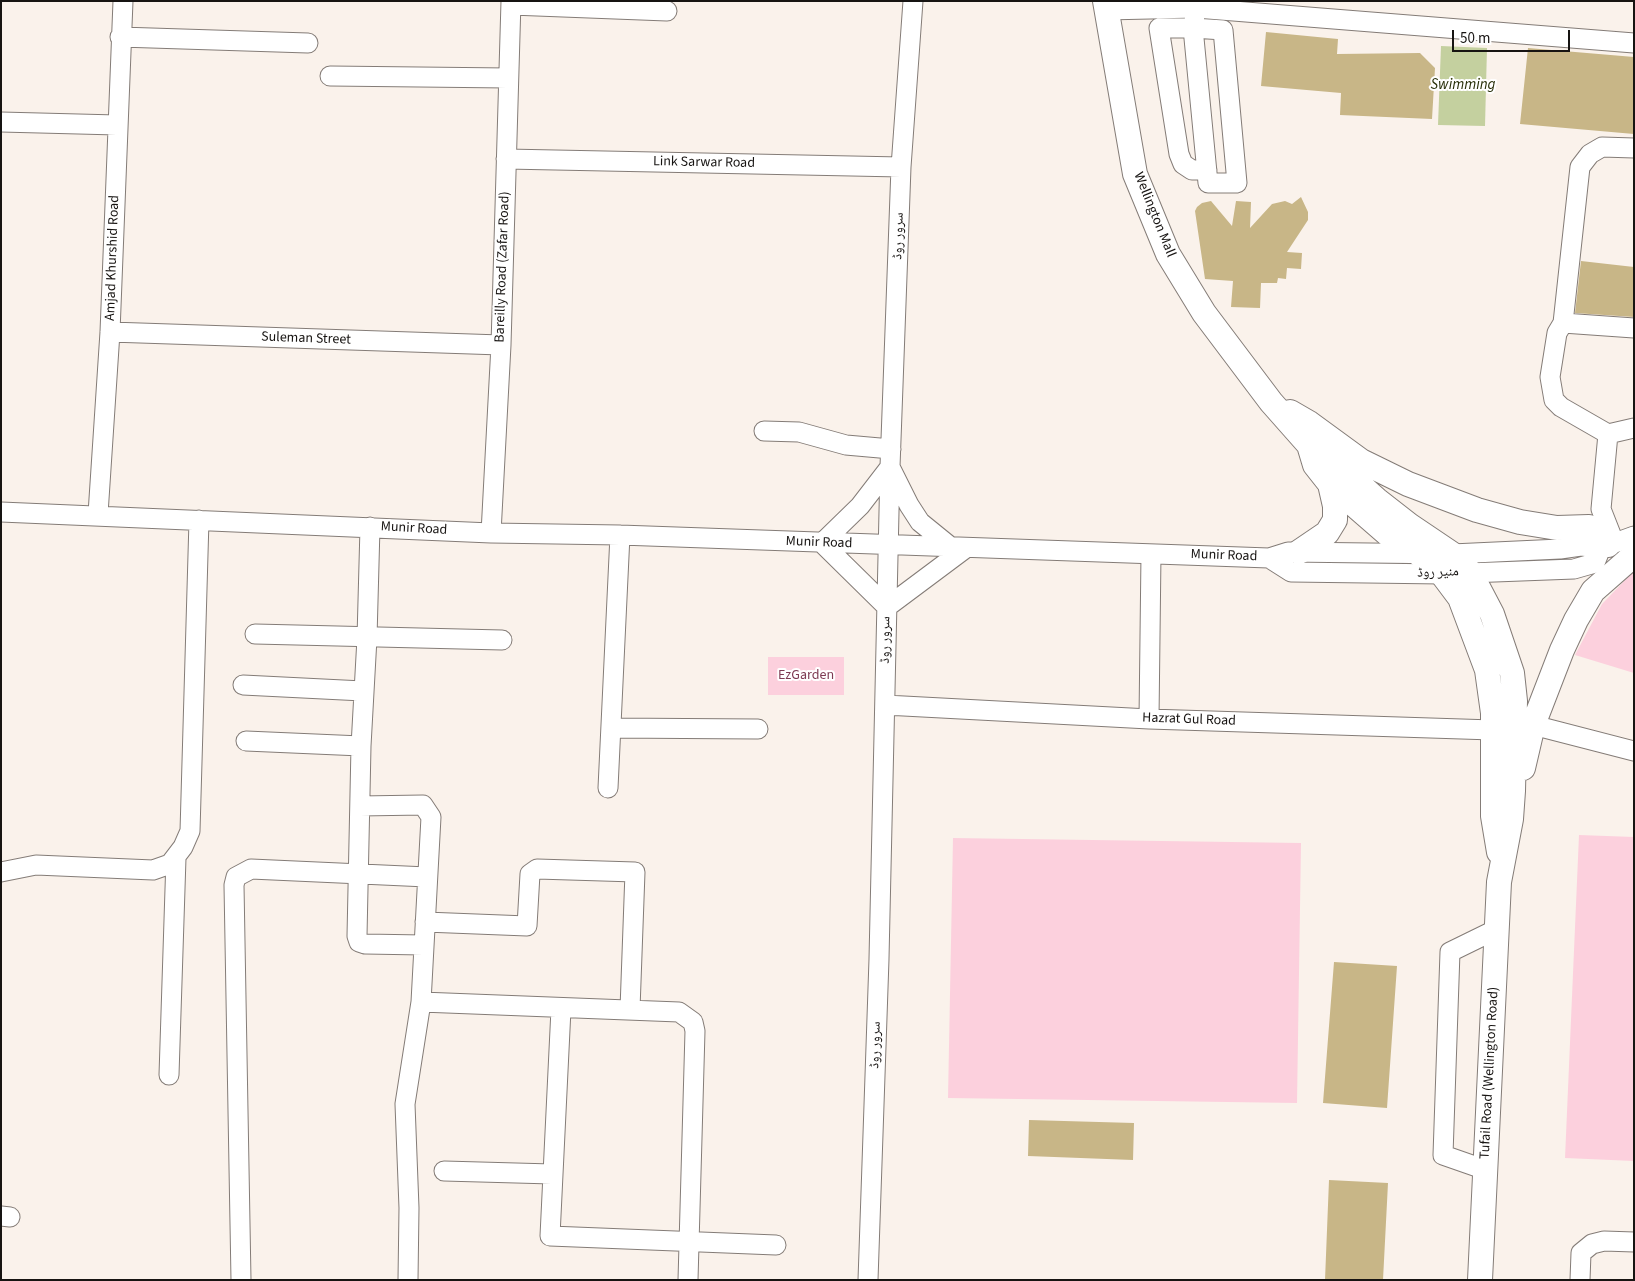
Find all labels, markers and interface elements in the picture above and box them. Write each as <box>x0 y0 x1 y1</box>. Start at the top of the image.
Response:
scale bar <box>1455 20 1572 52</box>
text: 50 m <box>1460 28 1490 49</box>
water label: Swimming <box>1430 77 1496 95</box>
street label: Link Sarwar Road <box>653 154 755 172</box>
street label: Wellington Mall <box>1129 170 1179 260</box>
street label: Bareilly Road (Zafar Road) <box>492 191 514 343</box>
street label: Amjad Khurshid Road <box>102 195 124 321</box>
street label: سرور روڈ <box>890 212 908 260</box>
street label: Suleman Street <box>261 329 351 349</box>
street label: Munir Road <box>380 519 448 539</box>
street label: Munir Road <box>785 533 853 553</box>
street label: Munir Road <box>1190 546 1258 566</box>
street label: منیر روڈ <box>1417 564 1459 582</box>
street label: سرور روڈ <box>877 616 895 664</box>
park label: EzGarden <box>778 668 834 684</box>
street label: Hazrat Gul Road <box>1142 710 1236 730</box>
street label: Tufail Road (Wellington Road) <box>1477 986 1503 1160</box>
street label: سرور روڈ <box>867 1021 885 1069</box>

